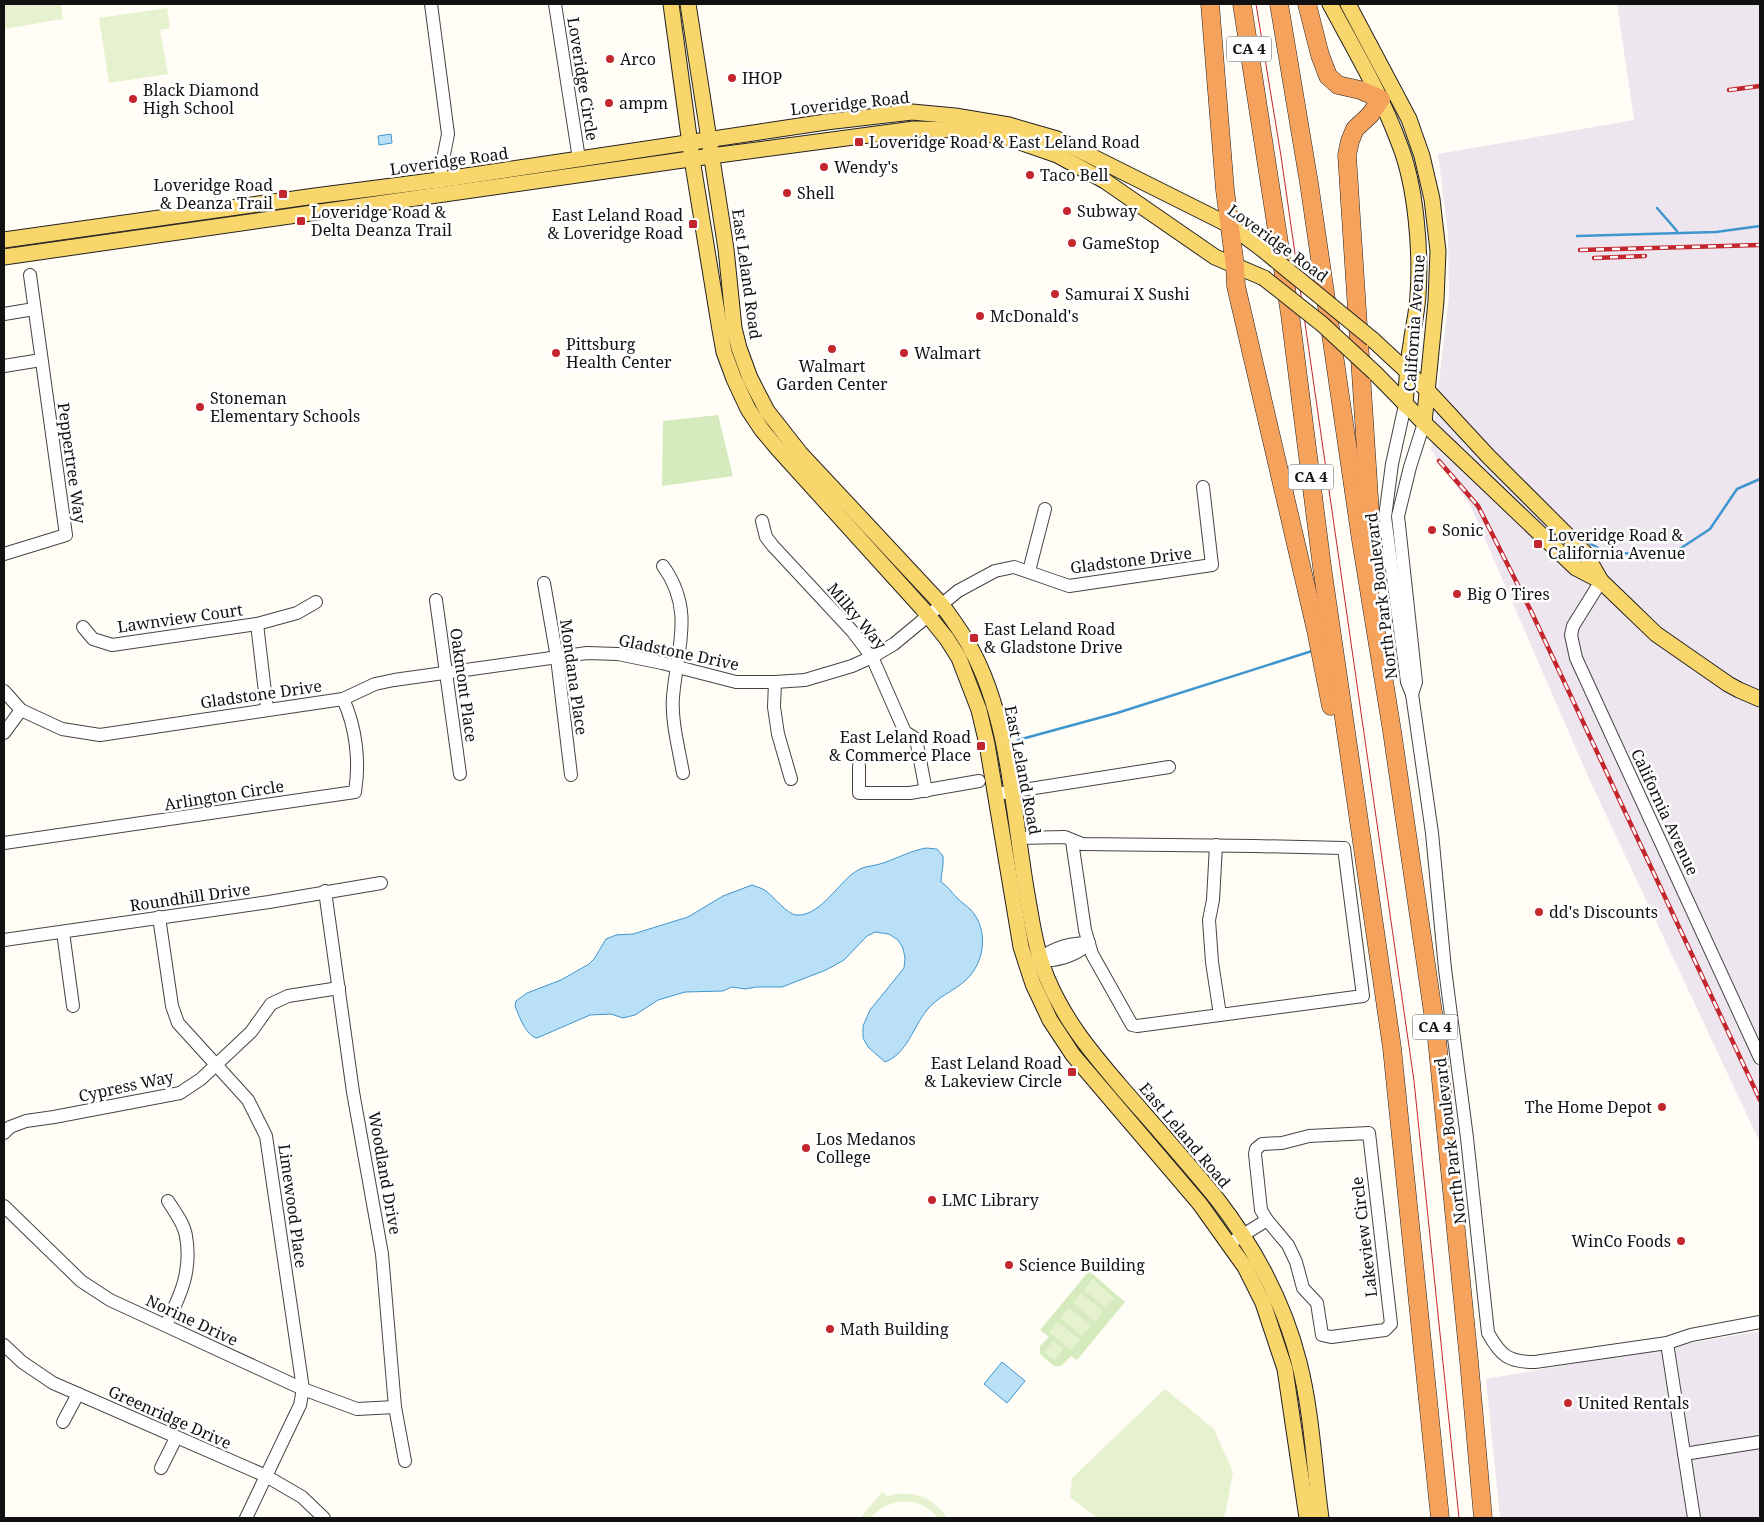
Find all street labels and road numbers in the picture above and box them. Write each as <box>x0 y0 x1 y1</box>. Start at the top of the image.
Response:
street label: Loveridge Circle <box>562 16 604 142</box>
road number: CA 4 <box>1226 36 1272 62</box>
street label: Loveridge Road <box>789 86 911 120</box>
street label: Loveridge Road <box>388 142 510 180</box>
street label: Loveridge Road <box>1223 199 1333 287</box>
street label: East Leland Road <box>727 207 767 341</box>
street label: California Avenue <box>1398 254 1430 392</box>
street label: Peppertree Way <box>53 401 92 526</box>
road number: CA 4 <box>1288 464 1334 490</box>
street label: North Park Boulevard <box>1360 511 1402 681</box>
street label: Gladstone Drive <box>1069 542 1193 578</box>
street label: Milky Way <box>823 578 892 655</box>
street label: Lawnview Court <box>116 598 244 638</box>
street label: Mondana Place <box>555 618 593 736</box>
street label: Oakmont Place <box>445 627 483 743</box>
street label: Gladstone Drive <box>617 629 741 675</box>
street label: Gladstone Drive <box>199 675 323 713</box>
street label: East Leland Road <box>1000 703 1046 837</box>
street label: California Avenue <box>1626 745 1704 879</box>
street label: Arlington Circle <box>163 775 285 815</box>
street label: Roundhill Drive <box>128 878 252 916</box>
road number: CA 4 <box>1412 1014 1458 1040</box>
street label: North Park Boulevard <box>1429 1056 1471 1226</box>
street label: Cypress Way <box>76 1065 177 1107</box>
street label: East Leland Road <box>1134 1078 1236 1193</box>
street label: Woodland Drive <box>363 1110 407 1236</box>
street label: Limewood Place <box>273 1143 313 1269</box>
street label: Lakeview Circle <box>1346 1175 1382 1299</box>
street label: Norine Drive <box>142 1289 242 1351</box>
street label: Greenridge Drive <box>105 1380 235 1454</box>

